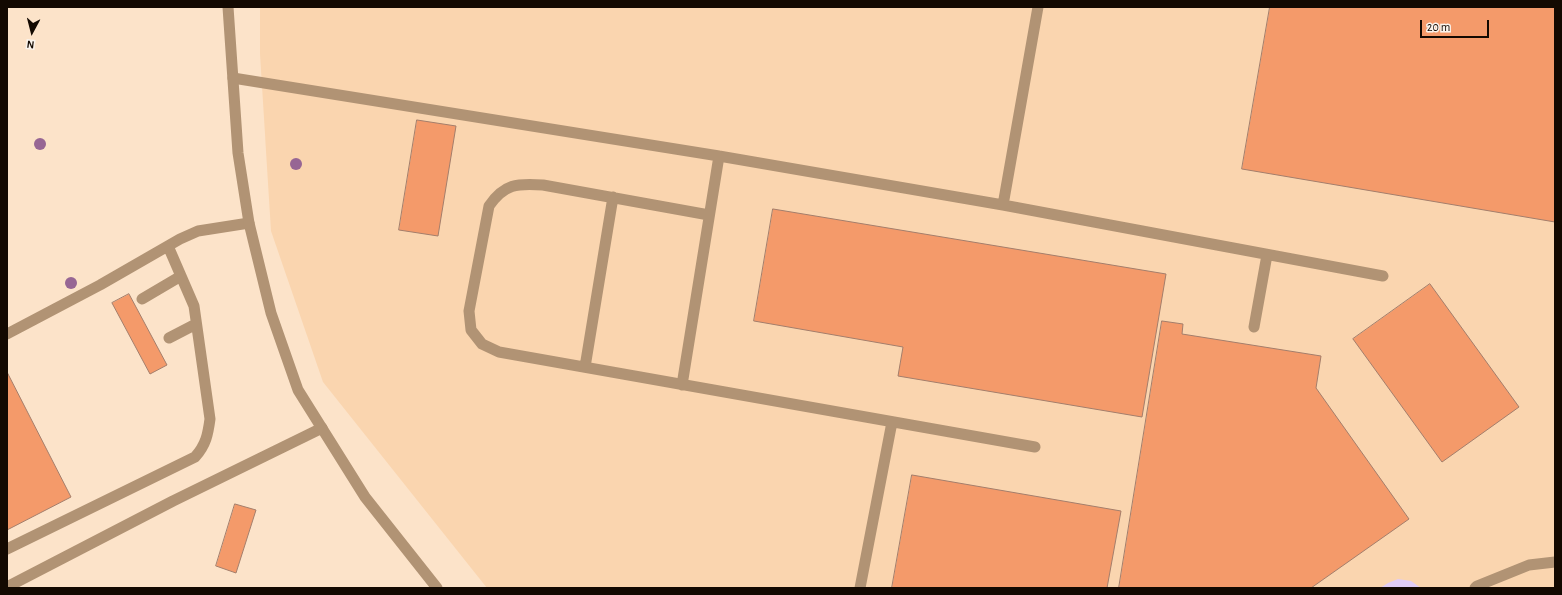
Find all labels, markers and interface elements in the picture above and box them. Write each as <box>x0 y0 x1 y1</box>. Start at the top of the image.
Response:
north arrow <box>12 12 52 52</box>
scale bar <box>1422 12 1491 38</box>
text: 20 m <box>1427 21 1450 33</box>
text: N <box>26 38 35 50</box>

